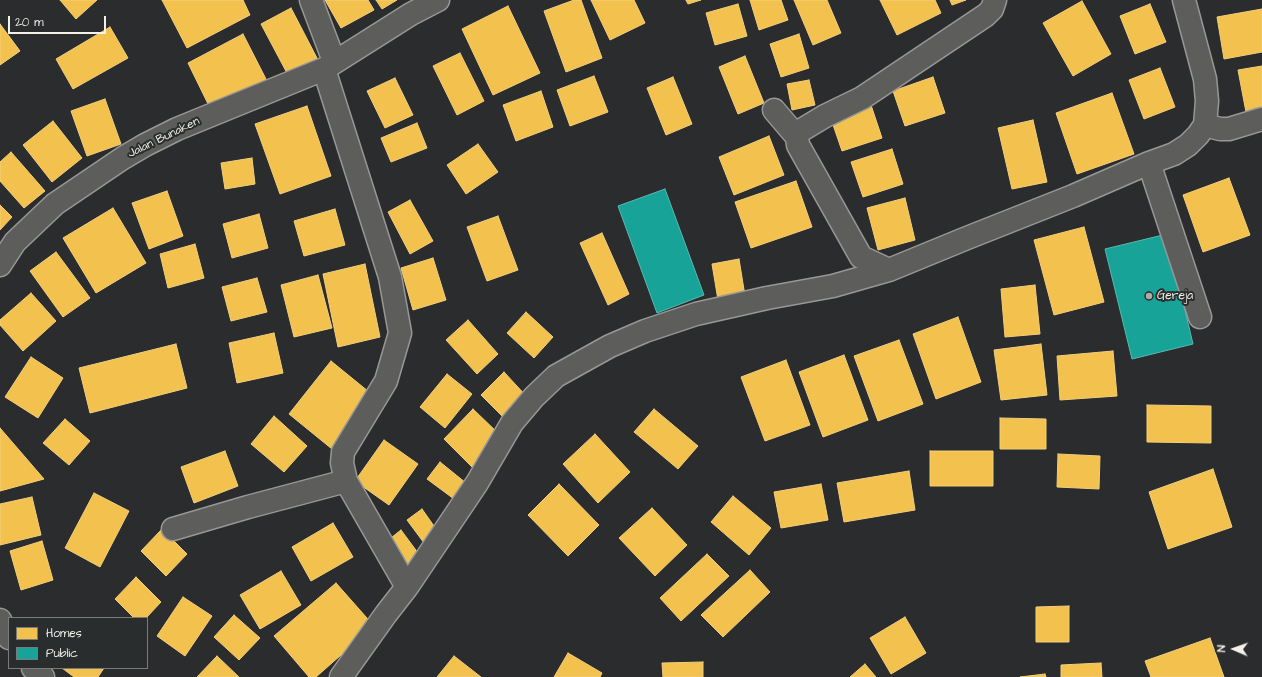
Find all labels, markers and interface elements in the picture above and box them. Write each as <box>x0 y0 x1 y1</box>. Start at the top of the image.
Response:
scale bar <box>10 8 108 34</box>
text: 20 m <box>15 14 44 31</box>
street label: Jalan Bunaken <box>126 114 202 162</box>
place label: Gereja <box>1157 289 1193 303</box>
marker: Gereja <box>1144 291 1154 301</box>
legend <box>8 617 148 669</box>
text: Homes <box>46 625 82 642</box>
north arrow <box>1214 629 1254 669</box>
text: Public <box>46 645 78 662</box>
text: N <box>1214 645 1229 652</box>

